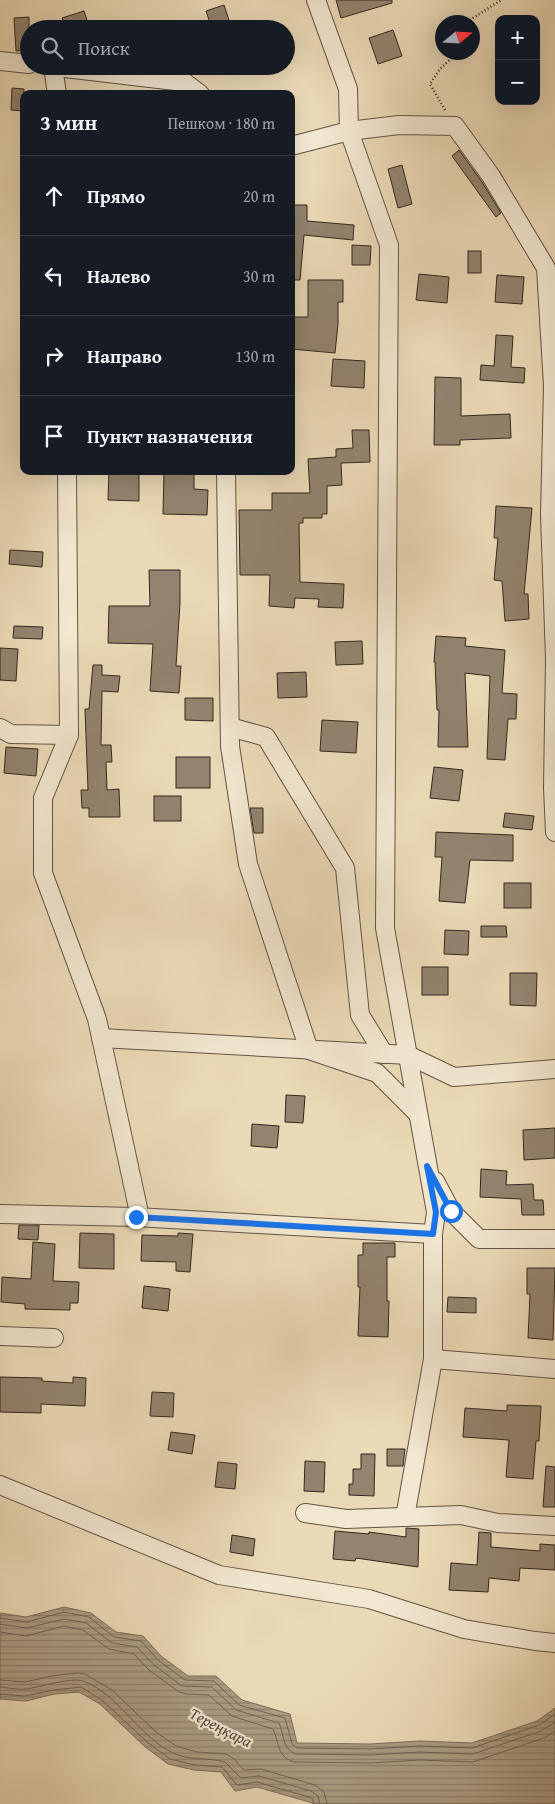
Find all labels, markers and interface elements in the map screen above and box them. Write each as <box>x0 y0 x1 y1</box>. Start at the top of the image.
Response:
north arrow <box>435 15 480 60</box>
map controls <box>495 15 540 105</box>
button: + <box>495 15 540 60</box>
search box <box>20 20 295 75</box>
icon: search <box>38 34 66 62</box>
text: Поиск <box>78 34 130 62</box>
button: − <box>495 60 540 105</box>
text: 3 мин <box>40 107 97 138</box>
text: Пешком · 180 m <box>168 111 275 135</box>
icon: ahead <box>40 182 68 210</box>
text: Прямо <box>87 182 145 210</box>
text: 20 m <box>243 184 275 208</box>
icon: left <box>40 262 68 290</box>
text: Налево <box>87 262 150 290</box>
text: 30 m <box>243 264 275 288</box>
icon: right <box>40 342 68 370</box>
text: Направо <box>87 342 162 370</box>
text: 130 m <box>235 344 275 368</box>
icon: arrive <box>40 422 68 450</box>
text: Пункт назначения <box>87 422 253 450</box>
route start <box>440 1200 463 1223</box>
route end <box>125 1206 148 1229</box>
water label: Тереңқара <box>185 1701 257 1753</box>

